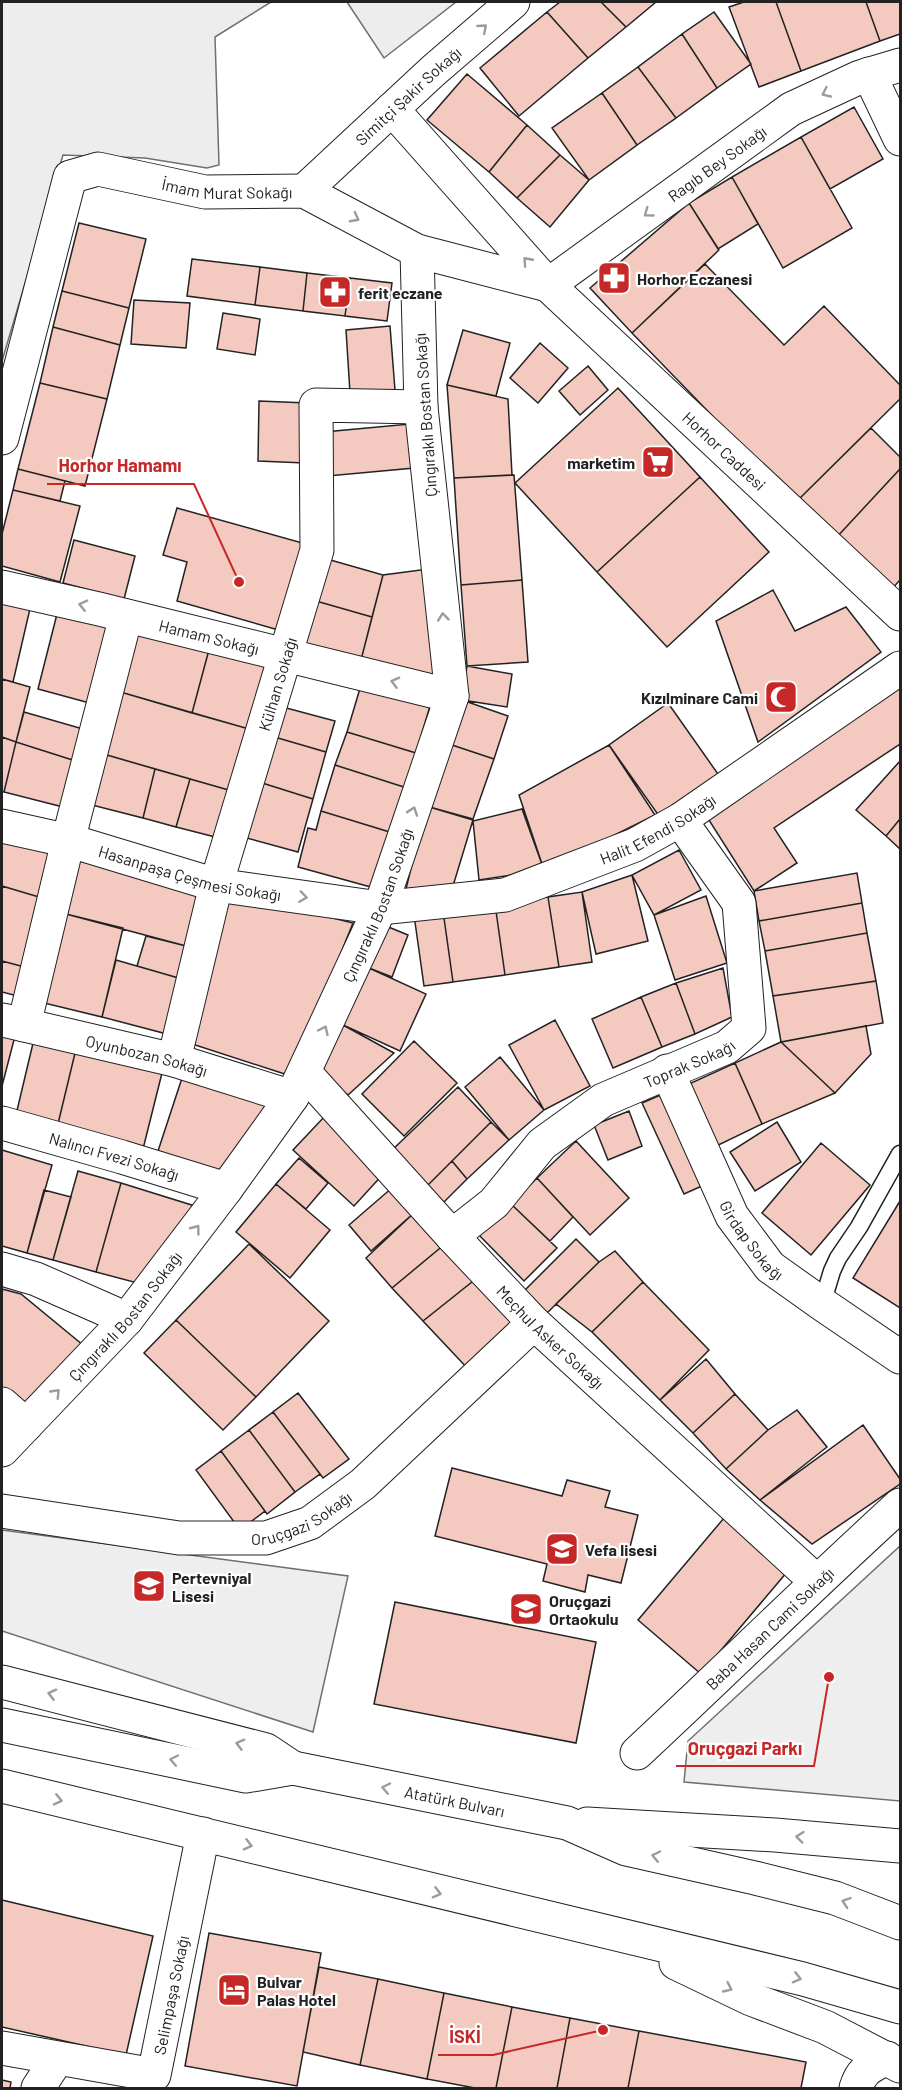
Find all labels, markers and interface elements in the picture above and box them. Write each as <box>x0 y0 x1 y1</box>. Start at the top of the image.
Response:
one-way arrow <box>476 24 487 35</box>
street label: Simitçi Şakir Sokağı <box>351 42 464 149</box>
one-way arrow <box>822 85 833 97</box>
street label: Ragıb Bey Sokağı <box>664 121 769 205</box>
street label: İmam Murat Sokağı <box>160 173 292 202</box>
one-way arrow <box>643 206 654 217</box>
one-way arrow <box>349 211 360 222</box>
one-way arrow <box>523 257 534 268</box>
pharmacy icon: Horhor Eczanesi <box>596 260 632 296</box>
place label: Horhor Eczanesi <box>637 269 752 288</box>
pharmacy icon: ferit eczane <box>317 274 353 310</box>
place label: ferit eczane <box>358 283 443 302</box>
street label: Çıngıraklı Bostan Sokağı <box>410 332 440 498</box>
street label: Horhor Caddesi <box>679 407 770 494</box>
supermarket icon: marketim <box>640 444 676 480</box>
callout: Horhor Hamamı <box>47 448 194 484</box>
place label: marketim <box>567 453 635 472</box>
text: Horhor Hamamı <box>58 454 182 476</box>
one-way arrow <box>79 600 89 613</box>
one-way arrow <box>438 612 450 622</box>
street label: Hamam Sokağı <box>157 615 261 658</box>
street label: Külhan Sokağı <box>254 635 300 733</box>
one-way arrow <box>390 677 400 690</box>
mosque icon: Kızılminare Cami <box>763 679 799 715</box>
place label: Kızılminare Cami <box>641 688 758 707</box>
street label: Halit Efendi Sokağı <box>597 789 719 867</box>
one-way arrow <box>406 806 419 817</box>
street label: Çıngıraklı Bostan Sokağı <box>337 825 416 985</box>
street label: Hasanpaşa Çeşmesi Sokağı <box>96 841 282 904</box>
one-way arrow <box>298 891 308 903</box>
one-way arrow <box>316 1025 328 1036</box>
street label: Oyunbozan Sokağı <box>84 1030 210 1080</box>
street label: Toprak Sokağı <box>641 1035 738 1091</box>
street label: Nalıncı Fvezi Sokağı <box>47 1127 182 1184</box>
street label: Girdap Sokağı <box>717 1197 788 1283</box>
one-way arrow <box>189 1224 200 1235</box>
street label: Çıngıraklı Bostan Sokağı <box>64 1247 185 1384</box>
street label: Meçhul Asker Sokağı <box>493 1281 608 1392</box>
one-way arrow <box>49 1389 60 1400</box>
street label: Oruçgazi Sokağı <box>251 1487 355 1548</box>
school or university icon: Vefa lisesi <box>544 1531 580 1567</box>
place label: Vefa lisesi <box>585 1540 657 1559</box>
street label: Baba Hasan Cami Sokağı <box>701 1563 837 1693</box>
school or university icon: Pertevniyal Lisesi <box>131 1568 167 1604</box>
place label: Pertevniyal Lisesi <box>172 1568 252 1605</box>
school or university icon: Oruçgazi Ortaokulu <box>508 1591 544 1627</box>
place label: Oruçgazi Ortaokulu <box>549 1591 618 1628</box>
one-way arrow <box>47 1688 57 1701</box>
callout: Oruçgazi Parkı <box>676 1730 814 1766</box>
text: Oruçgazi Parkı <box>688 1737 802 1759</box>
one-way arrow <box>236 1738 246 1751</box>
one-way arrow <box>169 1754 179 1767</box>
street label: Atatürk Bulvarı <box>403 1781 507 1820</box>
one-way arrow <box>381 1782 391 1795</box>
one-way arrow <box>53 1792 63 1805</box>
one-way arrow <box>796 1831 805 1844</box>
one-way arrow <box>243 1837 253 1850</box>
one-way arrow <box>652 1850 662 1863</box>
one-way arrow <box>432 1885 442 1898</box>
one-way arrow <box>841 1896 852 1909</box>
street label: Selimpaşa Sokağı <box>149 1934 192 2056</box>
one-way arrow <box>792 1971 802 1984</box>
hotel icon: Bulvar Palas Hotel <box>216 1972 252 2008</box>
place label: Bulvar Palas Hotel <box>257 1972 336 2009</box>
one-way arrow <box>721 1980 732 1992</box>
callout: İSKİ <box>438 2019 493 2055</box>
text: İSKİ <box>449 2025 481 2047</box>

